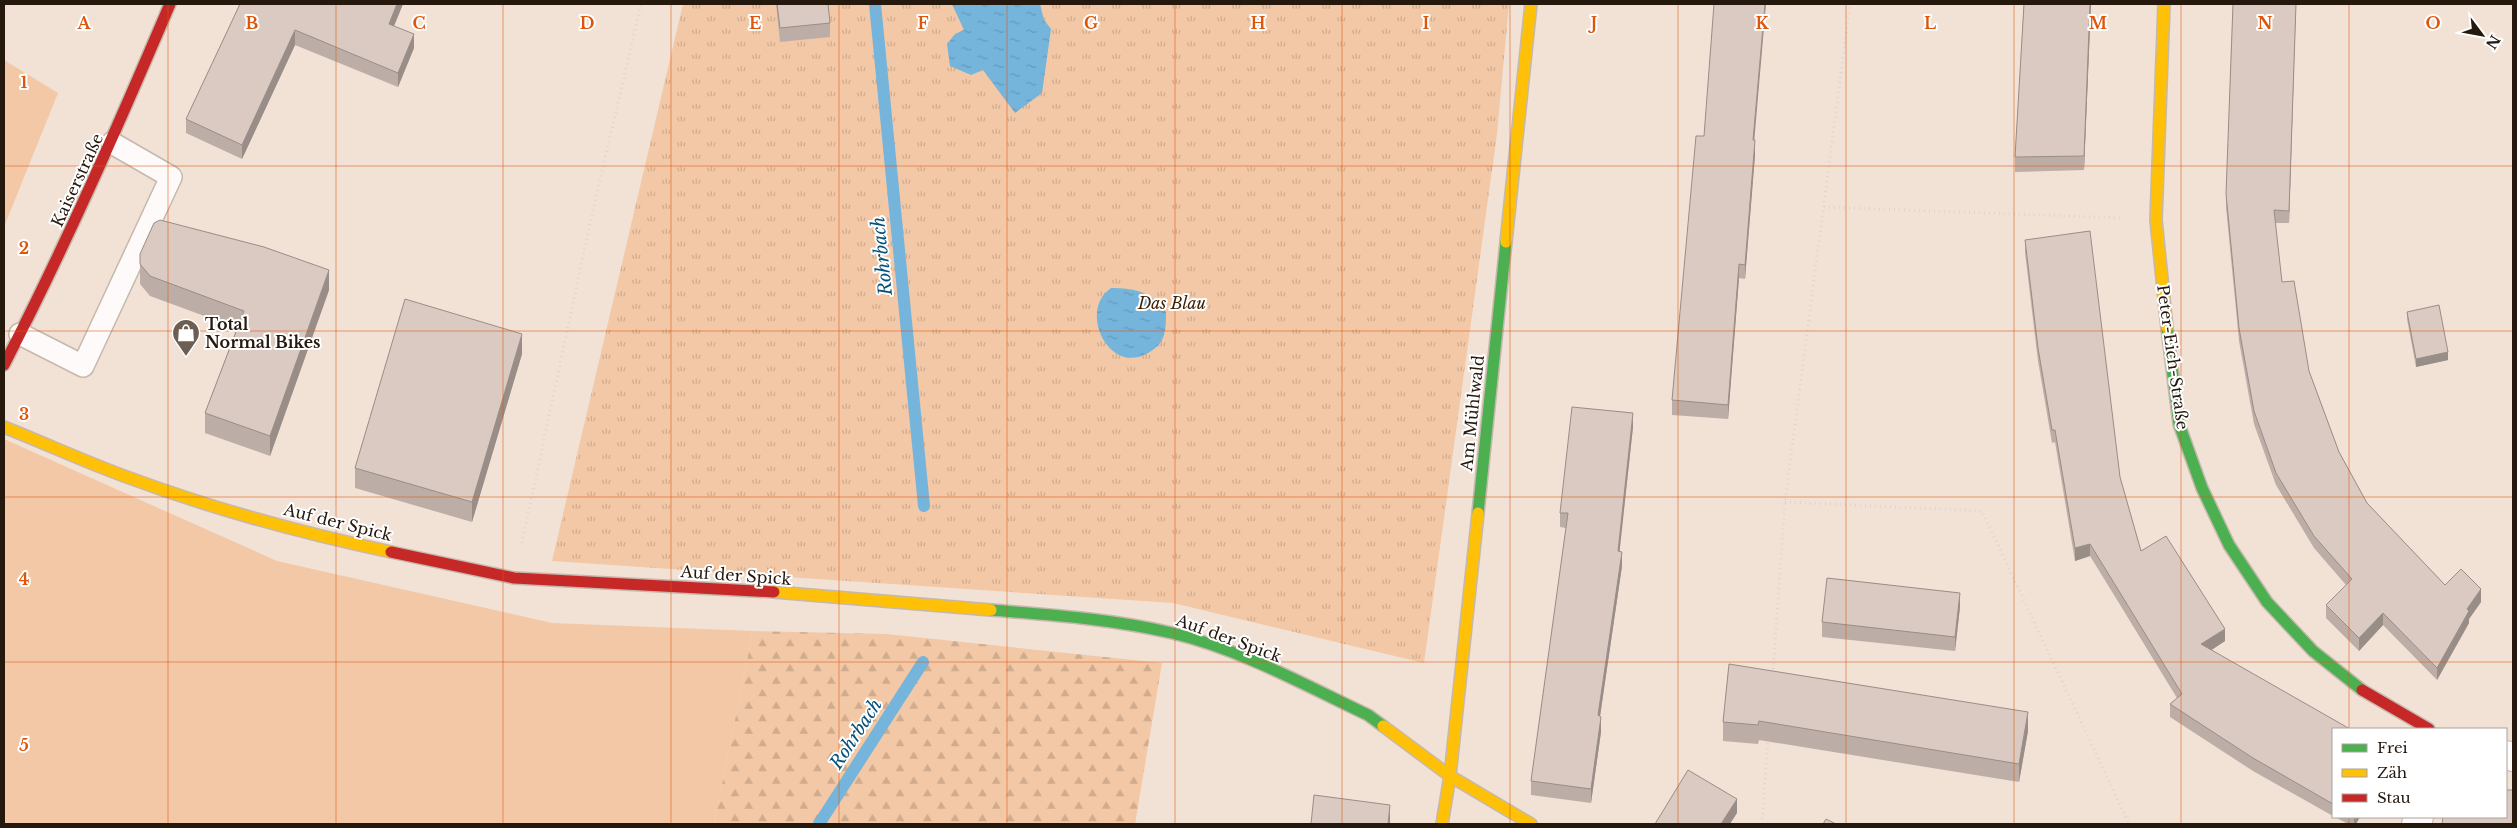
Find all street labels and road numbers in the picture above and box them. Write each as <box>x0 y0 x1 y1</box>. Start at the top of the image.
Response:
street label: Kaiserstraße <box>47 130 107 230</box>
street label: Peter-Eich-Straße <box>2153 283 2193 431</box>
street label: Am Mühlwald <box>1456 354 1488 473</box>
street label: Auf der Spick <box>281 499 394 545</box>
street label: Auf der Spick <box>679 561 792 589</box>
street label: Auf der Spick <box>1173 609 1285 666</box>

